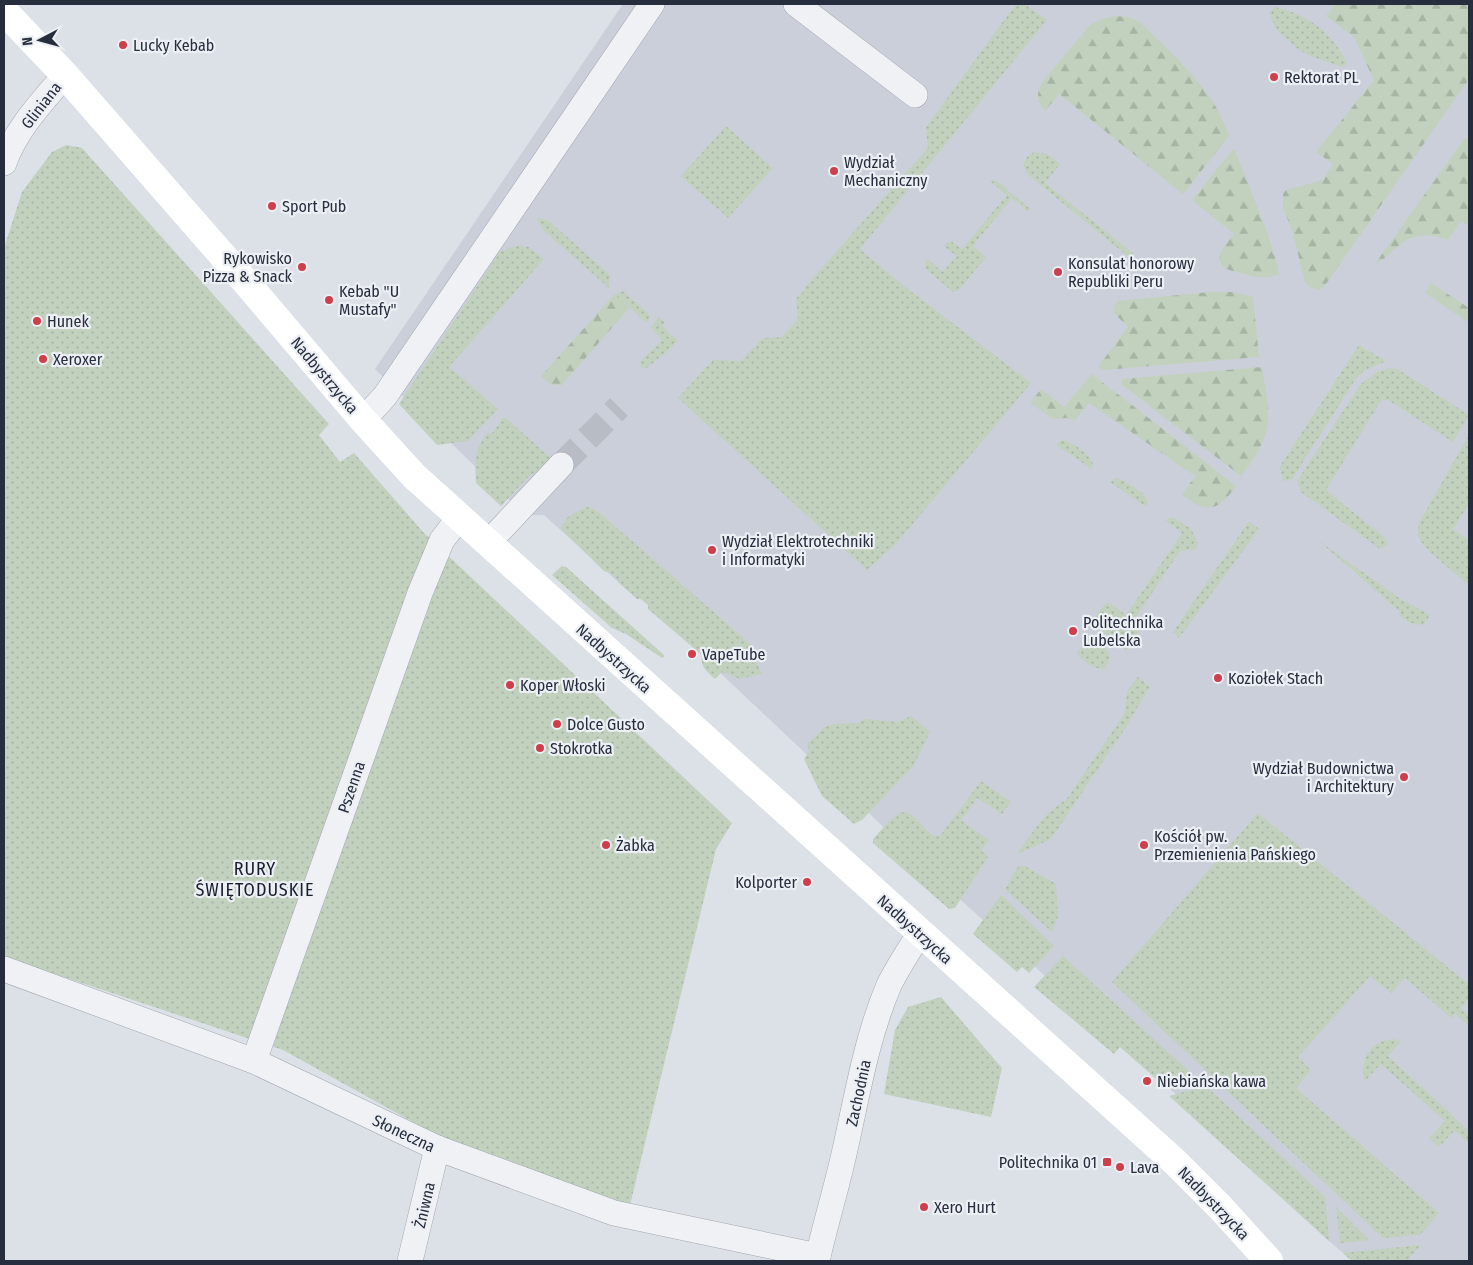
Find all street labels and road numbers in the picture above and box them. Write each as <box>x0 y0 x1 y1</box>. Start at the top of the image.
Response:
street label: Gliniana <box>17 78 66 132</box>
street label: Nadbystrzycka <box>287 333 362 418</box>
street label: Nadbystrzycka <box>572 620 655 697</box>
street label: Pszenna <box>334 759 369 816</box>
street label: Nadbystrzycka <box>873 891 956 968</box>
street label: Zachodnia <box>842 1058 875 1128</box>
street label: Słoneczna <box>370 1111 438 1156</box>
street label: Nadbystrzycka <box>1174 1163 1253 1244</box>
street label: Żniwna <box>410 1180 439 1230</box>

